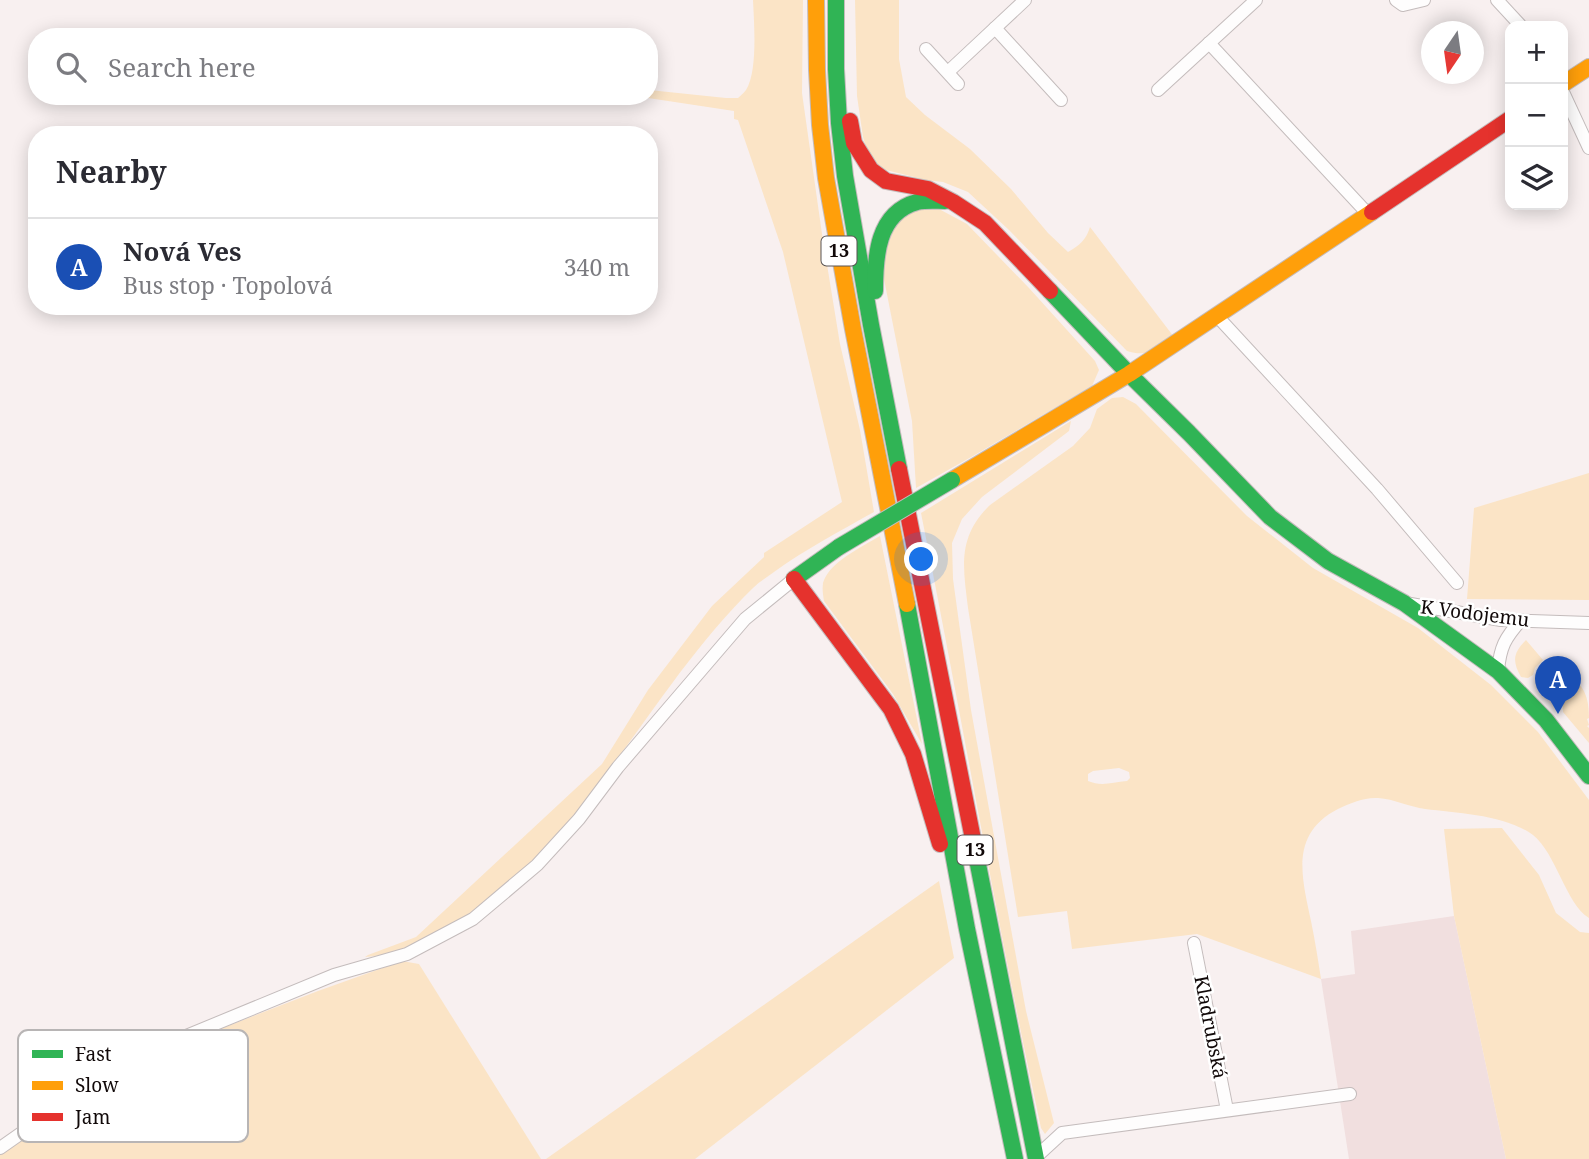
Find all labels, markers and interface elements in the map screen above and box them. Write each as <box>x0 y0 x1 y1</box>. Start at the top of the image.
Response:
north arrow <box>1421 21 1484 84</box>
map controls <box>1505 21 1568 210</box>
button: + <box>1505 21 1568 84</box>
search box <box>28 28 658 105</box>
icon: search <box>52 48 90 86</box>
text: Search here <box>108 49 256 85</box>
button: − <box>1505 84 1568 147</box>
button: layers <box>1505 147 1568 210</box>
text: Nearby <box>56 151 167 192</box>
text: Nová Ves <box>123 233 242 269</box>
road number: 13 <box>822 236 856 265</box>
text: A <box>70 251 88 283</box>
text: 340 m <box>564 251 630 283</box>
text: Bus stop · Topolová <box>123 269 333 301</box>
your location <box>904 542 938 576</box>
street label: K Vodojemu <box>1419 593 1531 633</box>
pin: A <box>1535 656 1581 714</box>
road number: 13 <box>958 836 992 864</box>
street label: Kladrubská <box>1188 973 1234 1081</box>
legend <box>18 1030 248 1142</box>
text: Fast <box>75 1041 112 1067</box>
text: Slow <box>75 1072 119 1098</box>
text: Jam <box>74 1104 110 1130</box>

